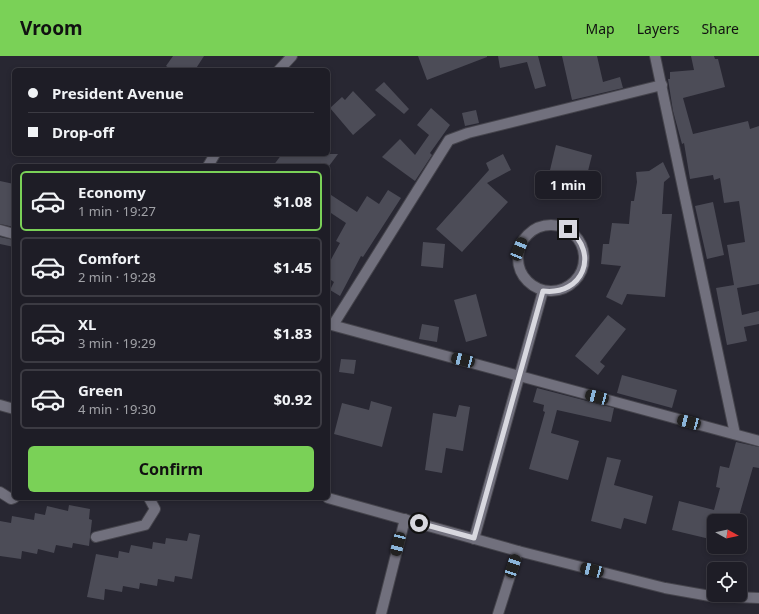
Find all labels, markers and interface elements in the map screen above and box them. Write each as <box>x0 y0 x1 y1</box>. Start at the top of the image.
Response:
text: Vroom <box>20 15 83 41</box>
text: Map <box>586 19 615 38</box>
text: Layers <box>637 19 679 38</box>
text: Share <box>701 19 739 38</box>
text: President Avenue <box>52 83 184 103</box>
text: Drop-off <box>52 122 114 142</box>
callout: 1 min <box>535 171 601 199</box>
text: 1 min <box>550 176 586 194</box>
text: Economy <box>78 182 146 202</box>
icon: car <box>30 183 66 219</box>
text: $1.08 <box>273 191 312 211</box>
text: 1 min · 19:27 <box>78 202 156 220</box>
route end <box>559 220 577 238</box>
car <box>509 236 529 262</box>
text: Comfort <box>78 248 140 268</box>
icon: car <box>30 249 66 285</box>
text: $1.45 <box>273 257 312 277</box>
text: 2 min · 19:28 <box>78 268 156 286</box>
text: XL <box>78 314 96 334</box>
icon: car <box>30 315 66 351</box>
text: $1.83 <box>273 323 312 343</box>
text: 3 min · 19:29 <box>78 334 156 352</box>
car <box>450 351 476 369</box>
text: Green <box>78 380 123 400</box>
icon: car <box>30 381 66 417</box>
car <box>584 388 610 406</box>
text: $0.92 <box>273 389 312 409</box>
text: 4 min · 19:30 <box>78 400 156 418</box>
car <box>676 413 702 431</box>
button: Confirm <box>28 446 314 492</box>
route start <box>410 514 428 532</box>
north arrow <box>707 514 747 554</box>
map controls <box>707 514 747 602</box>
car <box>389 531 407 557</box>
car <box>504 553 522 579</box>
car <box>579 561 605 579</box>
button: locate <box>707 562 747 602</box>

